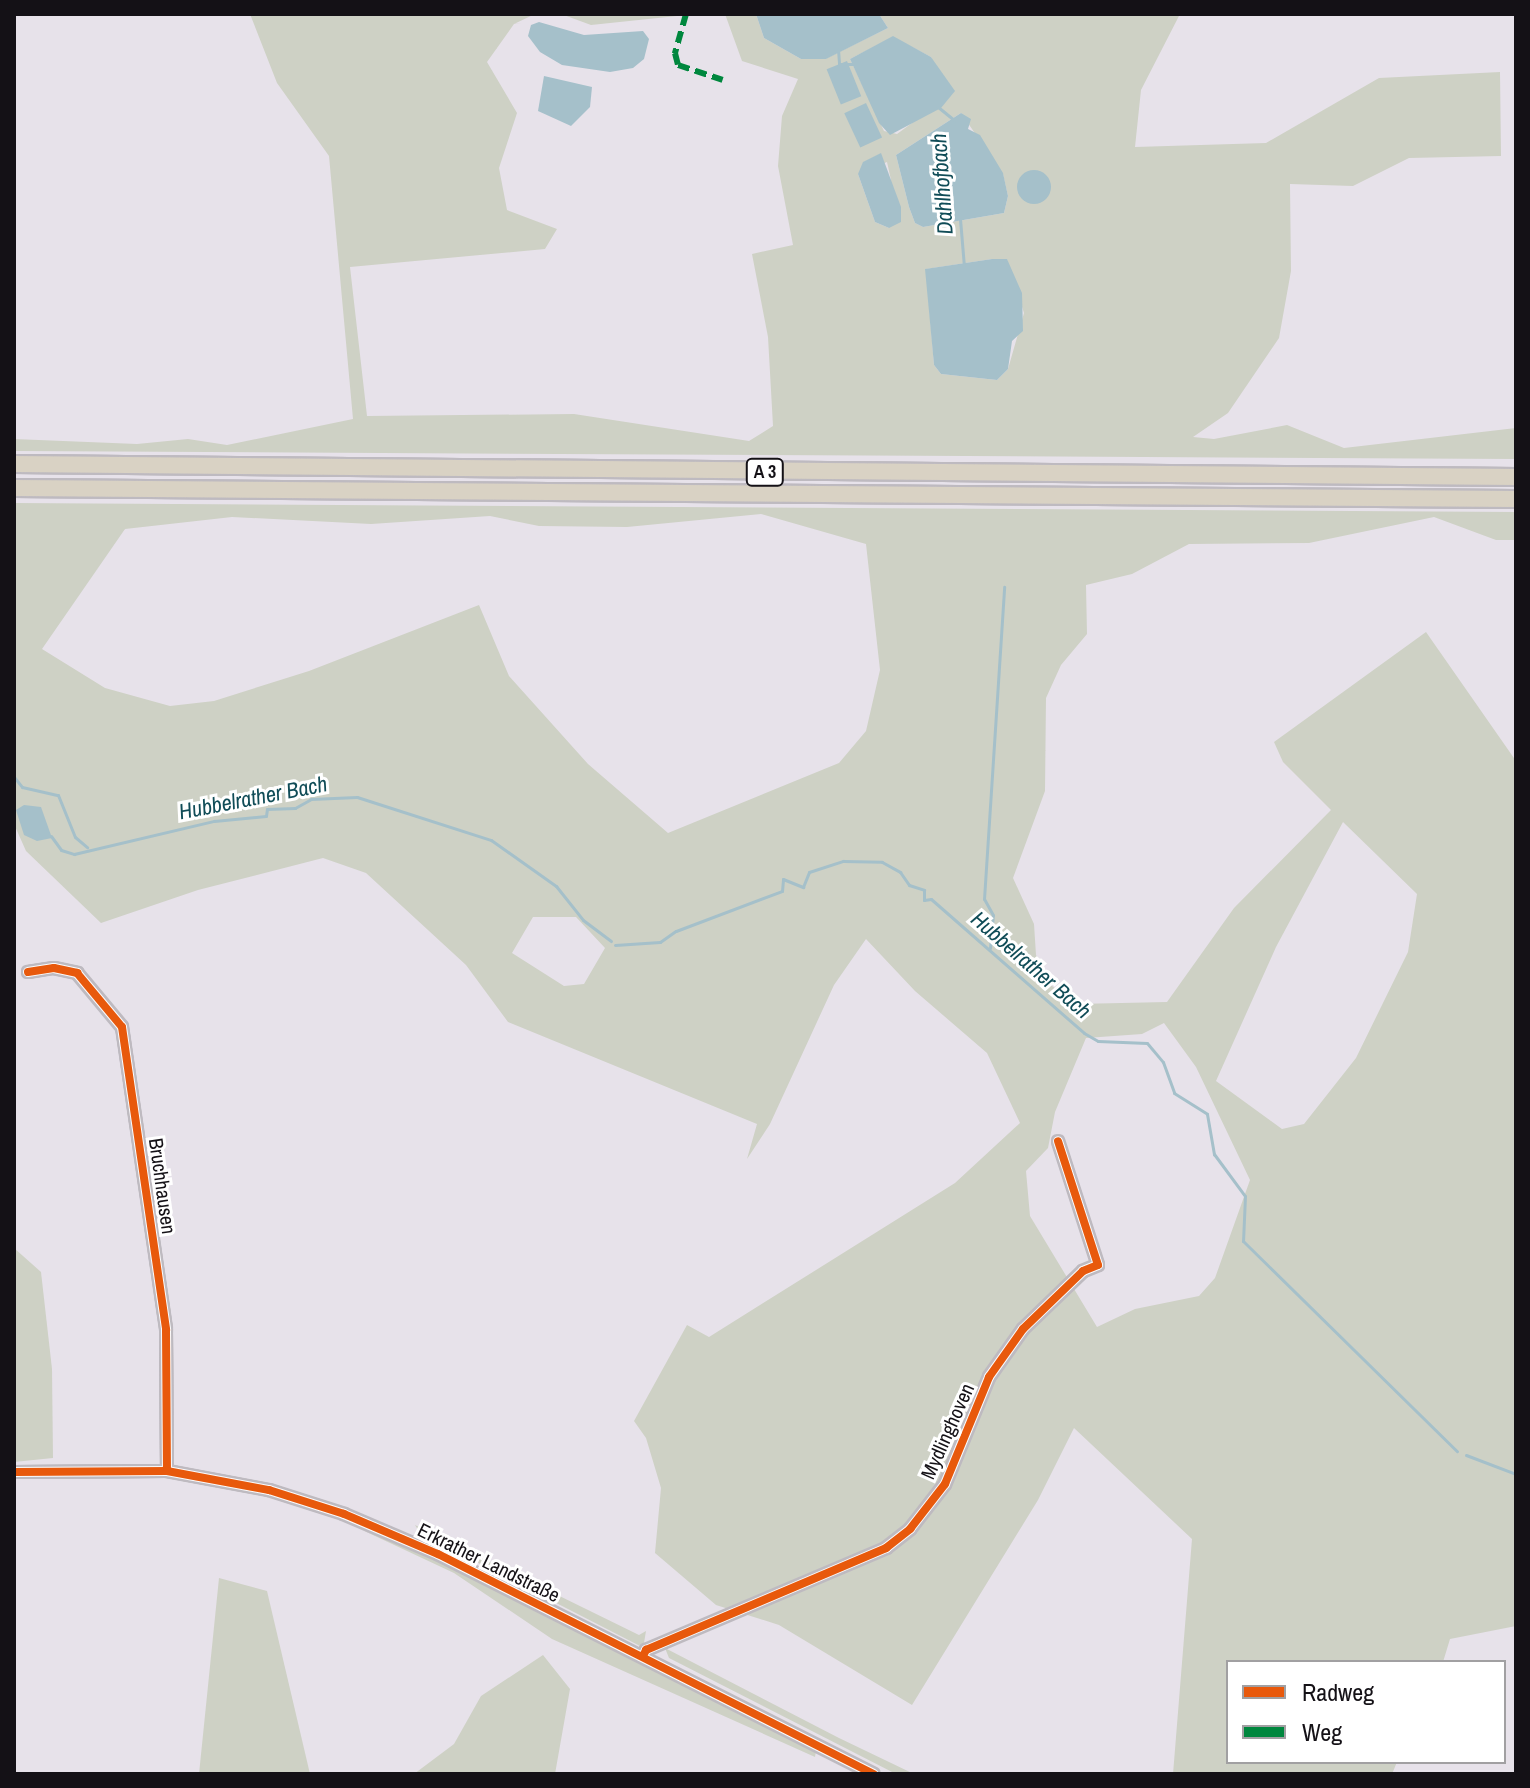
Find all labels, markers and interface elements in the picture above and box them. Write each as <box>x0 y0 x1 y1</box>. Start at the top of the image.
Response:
water label: Dahlhofbach <box>925 133 959 235</box>
road number: A 3 <box>745 458 785 486</box>
water label: Hubbelrather Bach <box>177 771 329 825</box>
water label: Hubbelrather Bach <box>966 906 1096 1024</box>
street label: Bruchhausen <box>144 1136 182 1236</box>
street label: Mydlinghoven <box>915 1379 979 1483</box>
street label: Erkrather Landstraße <box>414 1517 564 1607</box>
legend <box>1226 1660 1506 1764</box>
text: Radweg <box>1302 1676 1374 1708</box>
text: Weg <box>1302 1716 1342 1748</box>

